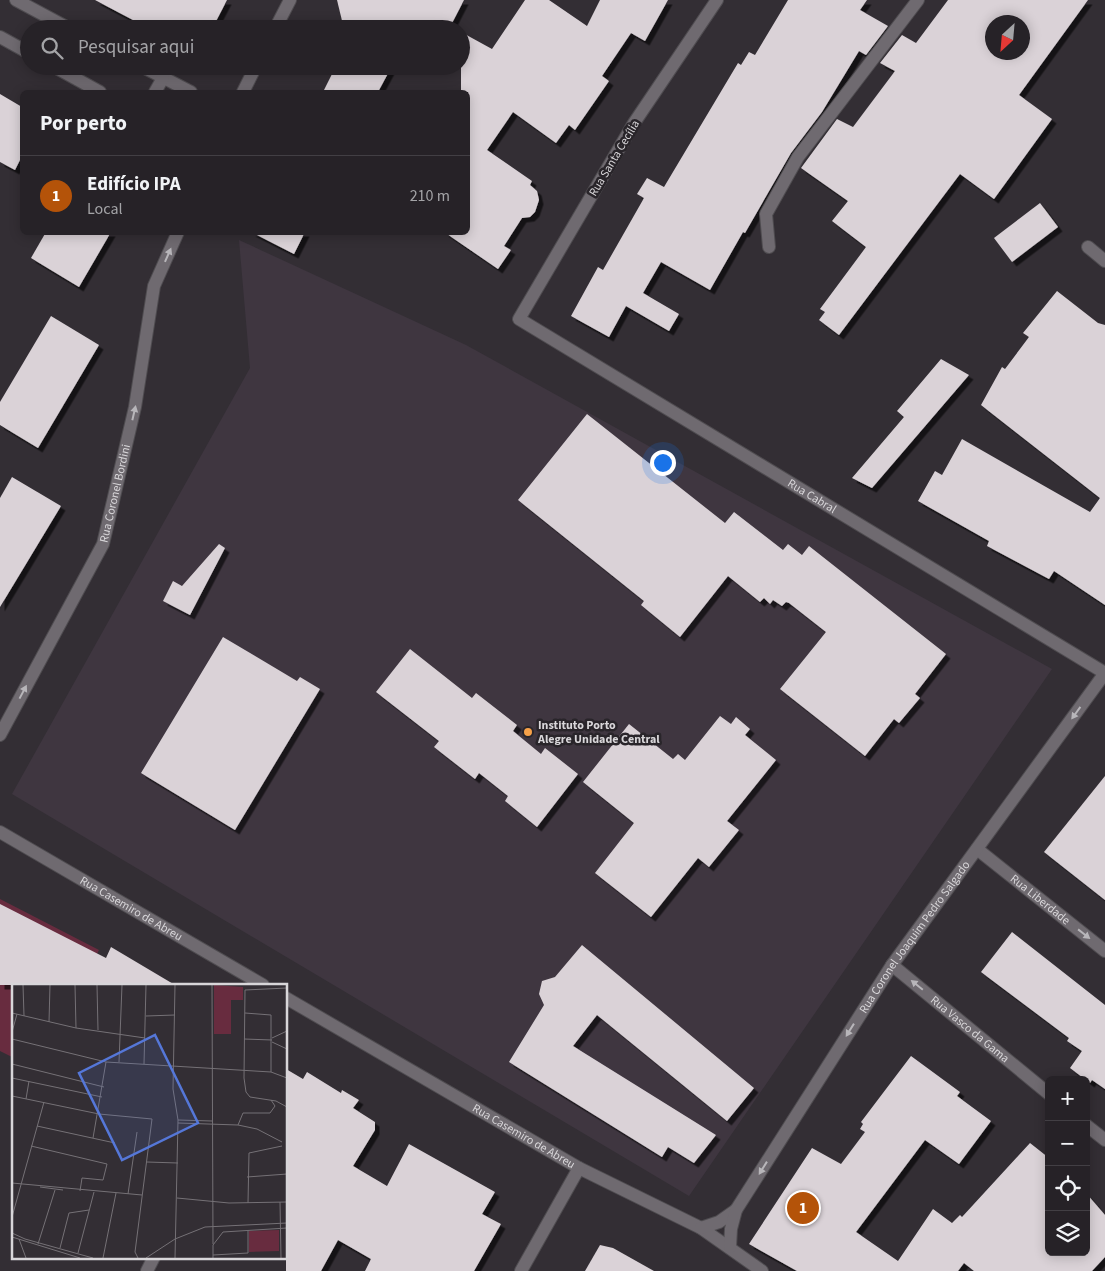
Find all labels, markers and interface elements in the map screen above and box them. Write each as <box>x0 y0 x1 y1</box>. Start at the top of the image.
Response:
north arrow <box>985 15 1030 60</box>
search box <box>20 20 470 75</box>
icon: search <box>38 34 66 62</box>
text: Pesquisar aqui <box>78 34 194 61</box>
text: Por perto <box>40 108 127 138</box>
street label: Rua Santa Cecília <box>585 117 644 200</box>
text: Edifício IPA <box>87 171 181 198</box>
text: 1 <box>52 185 60 207</box>
text: 210 m <box>410 185 450 207</box>
text: Local <box>87 198 123 220</box>
one-way arrow <box>164 248 172 262</box>
one-way arrow <box>130 405 138 421</box>
street label: Rua Coronel Bordini <box>96 443 135 544</box>
your location <box>650 450 676 476</box>
street label: Rua Cabral <box>784 475 839 518</box>
one-way arrow <box>19 685 27 700</box>
one-way arrow <box>1071 706 1081 720</box>
place label: Instituto Porto Alegre Unidade Central <box>537 717 660 748</box>
marker: Instituto Porto Alegre Unidade Central <box>522 726 534 738</box>
street label: Rua Coronel Joaquim Pedro Salgado <box>855 857 974 1017</box>
street label: Rua Liberdade <box>1006 871 1074 929</box>
street label: Rua Casemiro de Abreu <box>77 872 186 945</box>
one-way arrow <box>1077 928 1090 939</box>
one-way arrow <box>910 979 923 990</box>
inset map <box>12 984 288 1258</box>
street label: Rua Vasco da Gama <box>927 992 1013 1067</box>
one-way arrow <box>846 1024 855 1037</box>
map controls <box>1045 1076 1090 1256</box>
button: + <box>1045 1076 1090 1121</box>
street label: Rua Casemiro de Abreu <box>469 1100 578 1173</box>
button: − <box>1045 1121 1090 1166</box>
one-way arrow <box>758 1161 768 1174</box>
button: locate <box>1045 1166 1090 1211</box>
pin: 1 <box>787 1189 819 1227</box>
button: layers <box>1045 1211 1090 1256</box>

